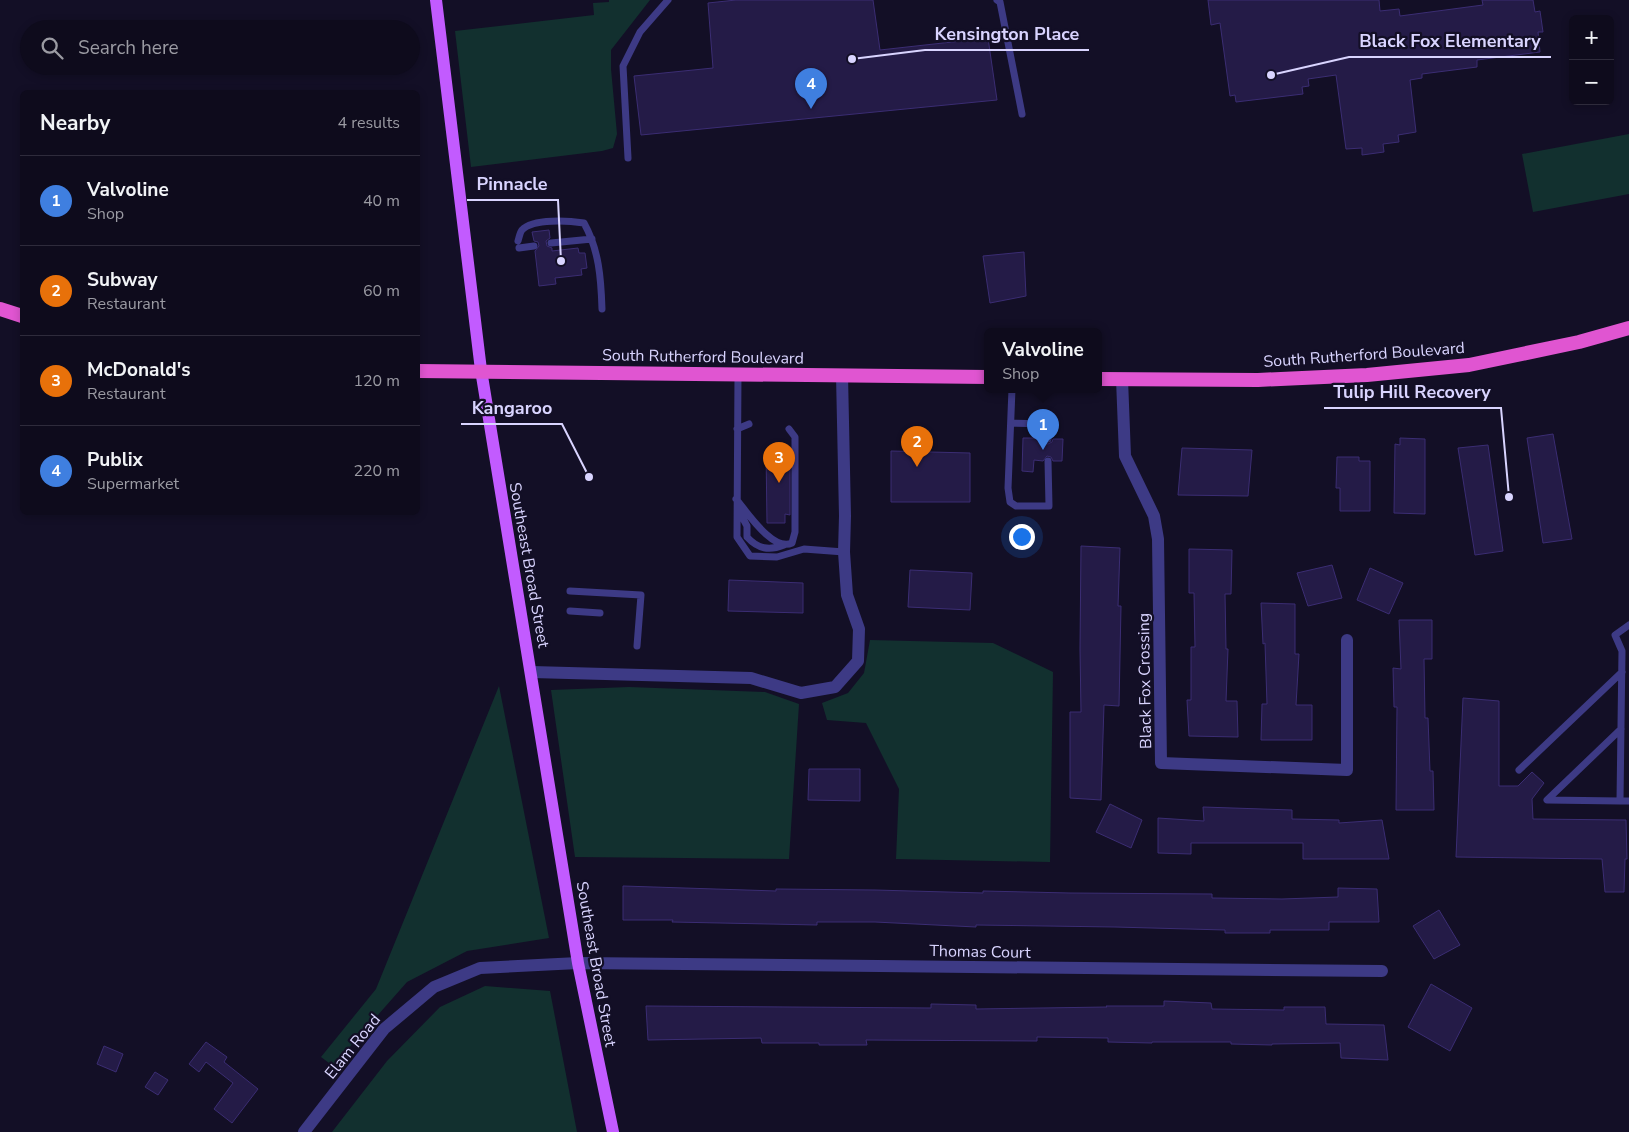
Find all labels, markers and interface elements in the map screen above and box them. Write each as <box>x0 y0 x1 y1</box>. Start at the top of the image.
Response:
map controls <box>1569 15 1614 105</box>
button: + <box>1569 15 1614 60</box>
callout: Kensington Place <box>925 17 1089 50</box>
search box <box>20 20 420 75</box>
text: Kensington Place <box>935 22 1080 46</box>
callout: Black Fox Elementary <box>1349 24 1551 57</box>
text: Black Fox Elementary <box>1359 29 1541 53</box>
icon: search <box>38 34 66 62</box>
text: Search here <box>78 35 179 61</box>
button: − <box>1569 60 1614 105</box>
pin: 4 <box>795 68 827 109</box>
text: Nearby <box>40 109 110 137</box>
text: 4 results <box>338 112 400 134</box>
callout: Pinnacle <box>467 167 558 200</box>
text: Pinnacle <box>476 172 548 196</box>
text: Valvoline <box>87 177 169 203</box>
text: 1 <box>51 190 61 212</box>
text: 40 m <box>363 190 400 212</box>
text: Shop <box>87 203 124 225</box>
text: Subway <box>87 267 158 293</box>
text: 2 <box>51 280 61 302</box>
text: 60 m <box>363 280 400 302</box>
text: Restaurant <box>87 293 166 315</box>
popup <box>984 328 1102 393</box>
text: Valvoline <box>1002 337 1084 363</box>
street label: South Rutherford Boulevard <box>1263 337 1466 373</box>
street label: South Rutherford Boulevard <box>602 344 804 370</box>
text: McDonald's <box>87 357 191 383</box>
text: Shop <box>1002 363 1039 385</box>
text: 3 <box>51 370 61 392</box>
text: 120 m <box>353 370 400 392</box>
callout: Tulip Hill Recovery <box>1324 375 1501 408</box>
text: Tulip Hill Recovery <box>1333 380 1491 404</box>
text: Restaurant <box>87 383 166 405</box>
callout: Kangaroo <box>461 391 562 424</box>
text: Kangaroo <box>472 396 552 420</box>
pin: 1 <box>1027 409 1059 450</box>
pin: 2 <box>901 426 933 467</box>
pin: 3 <box>763 442 795 483</box>
text: Publix <box>87 447 143 473</box>
text: 4 <box>51 460 61 482</box>
text: 220 m <box>353 460 400 482</box>
text: Supermarket <box>87 473 179 495</box>
street label: Southeast Broad Street <box>504 481 554 650</box>
your location <box>1009 524 1035 550</box>
street label: Black Fox Crossing <box>1133 613 1157 749</box>
street label: Southeast Broad Street <box>571 880 621 1049</box>
street label: Thomas Court <box>929 940 1031 964</box>
street label: Elam Road <box>320 1010 386 1084</box>

